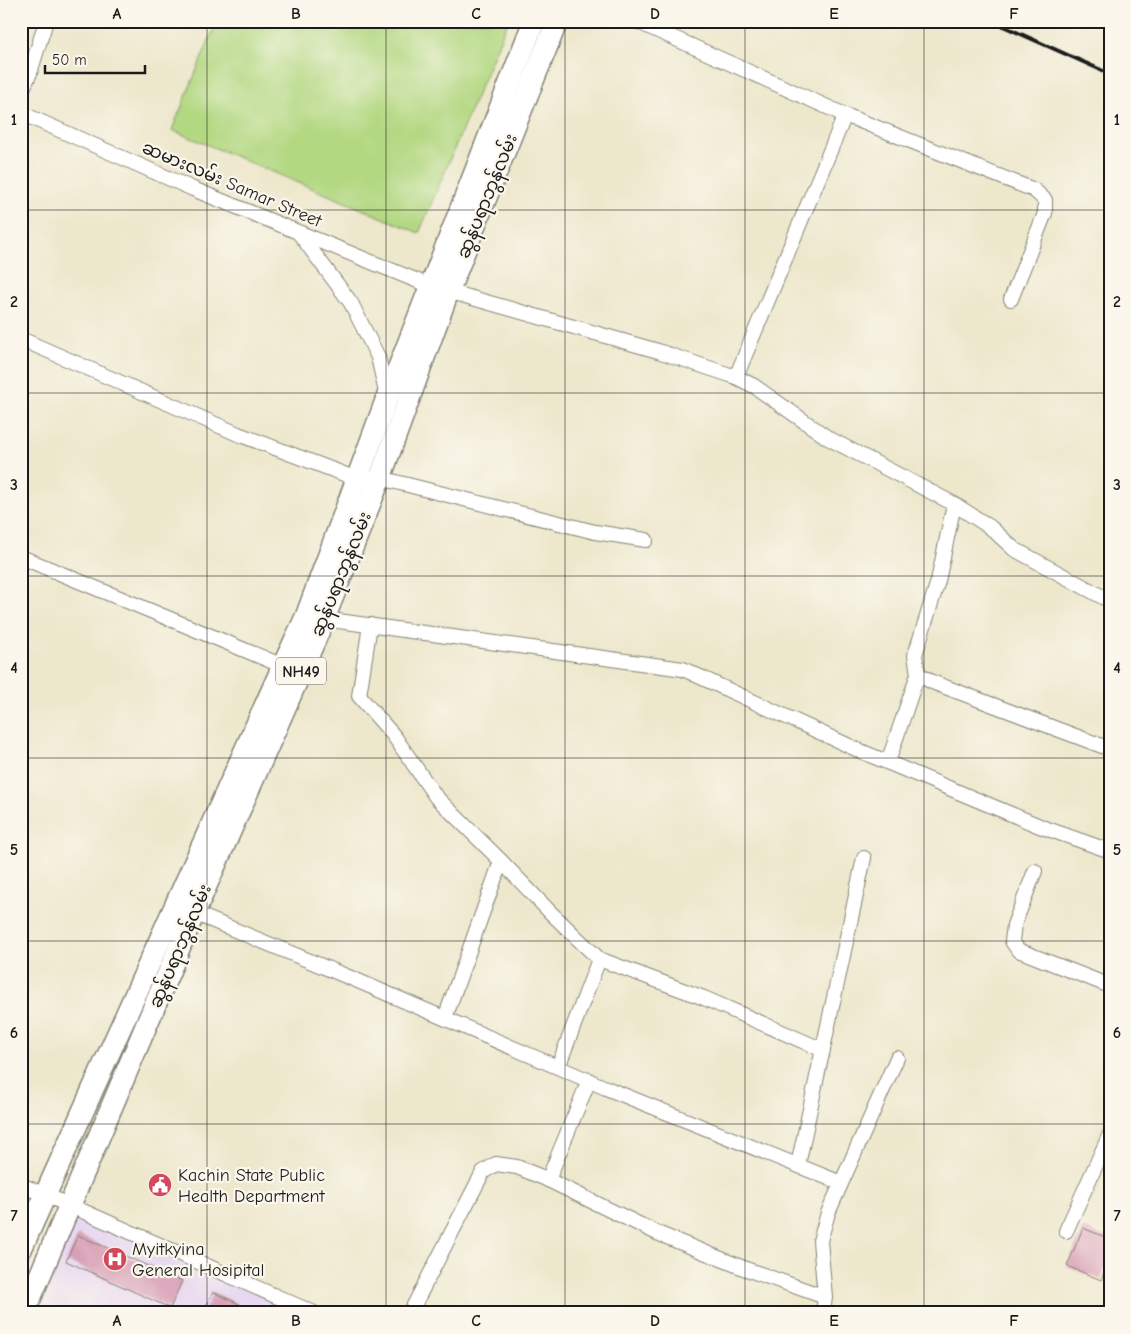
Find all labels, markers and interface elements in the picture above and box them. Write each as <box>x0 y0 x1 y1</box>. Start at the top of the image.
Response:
text: A <box>113 5 122 23</box>
text: B <box>291 5 301 23</box>
text: C <box>471 5 481 23</box>
text: D <box>650 5 660 23</box>
text: E <box>829 5 839 23</box>
text: F <box>1009 5 1019 23</box>
scale bar <box>45 42 145 74</box>
text: 50 m <box>52 51 87 69</box>
text: 1 <box>11 111 17 129</box>
text: 1 <box>1114 111 1120 129</box>
street label: ဆွန်ပရာဘွန်လမ်း <box>450 130 526 263</box>
street label: ဆမားလမ်း Samar Street <box>139 134 327 232</box>
text: 2 <box>10 293 18 311</box>
text: 2 <box>1113 293 1121 311</box>
text: 3 <box>10 476 18 494</box>
text: 3 <box>1113 476 1121 494</box>
street label: ဆွန်ပရာဘွန်လမ်း <box>304 508 380 641</box>
road number: NH49 <box>276 658 326 684</box>
text: 4 <box>10 659 18 677</box>
text: 4 <box>1113 659 1121 677</box>
text: 5 <box>10 841 18 859</box>
text: 5 <box>1113 841 1121 859</box>
street label: ဆွန်ပရာဘွန်လမ်း <box>142 880 220 1013</box>
text: 6 <box>10 1024 18 1042</box>
text: 6 <box>1113 1024 1121 1042</box>
place label: Kachin State Public Health Department <box>178 1165 325 1207</box>
public building icon: Kachin State Public Health Department <box>147 1172 173 1198</box>
text: 7 <box>10 1207 18 1225</box>
text: 7 <box>1113 1207 1121 1225</box>
place label: Myitkyina General Hosipital <box>132 1239 264 1281</box>
hospital icon: Myitkyina General Hosipital <box>102 1246 128 1272</box>
text: A <box>113 1312 122 1330</box>
text: B <box>291 1312 301 1330</box>
text: C <box>471 1312 481 1330</box>
text: D <box>650 1312 660 1330</box>
text: E <box>829 1312 839 1330</box>
text: F <box>1009 1312 1019 1330</box>

